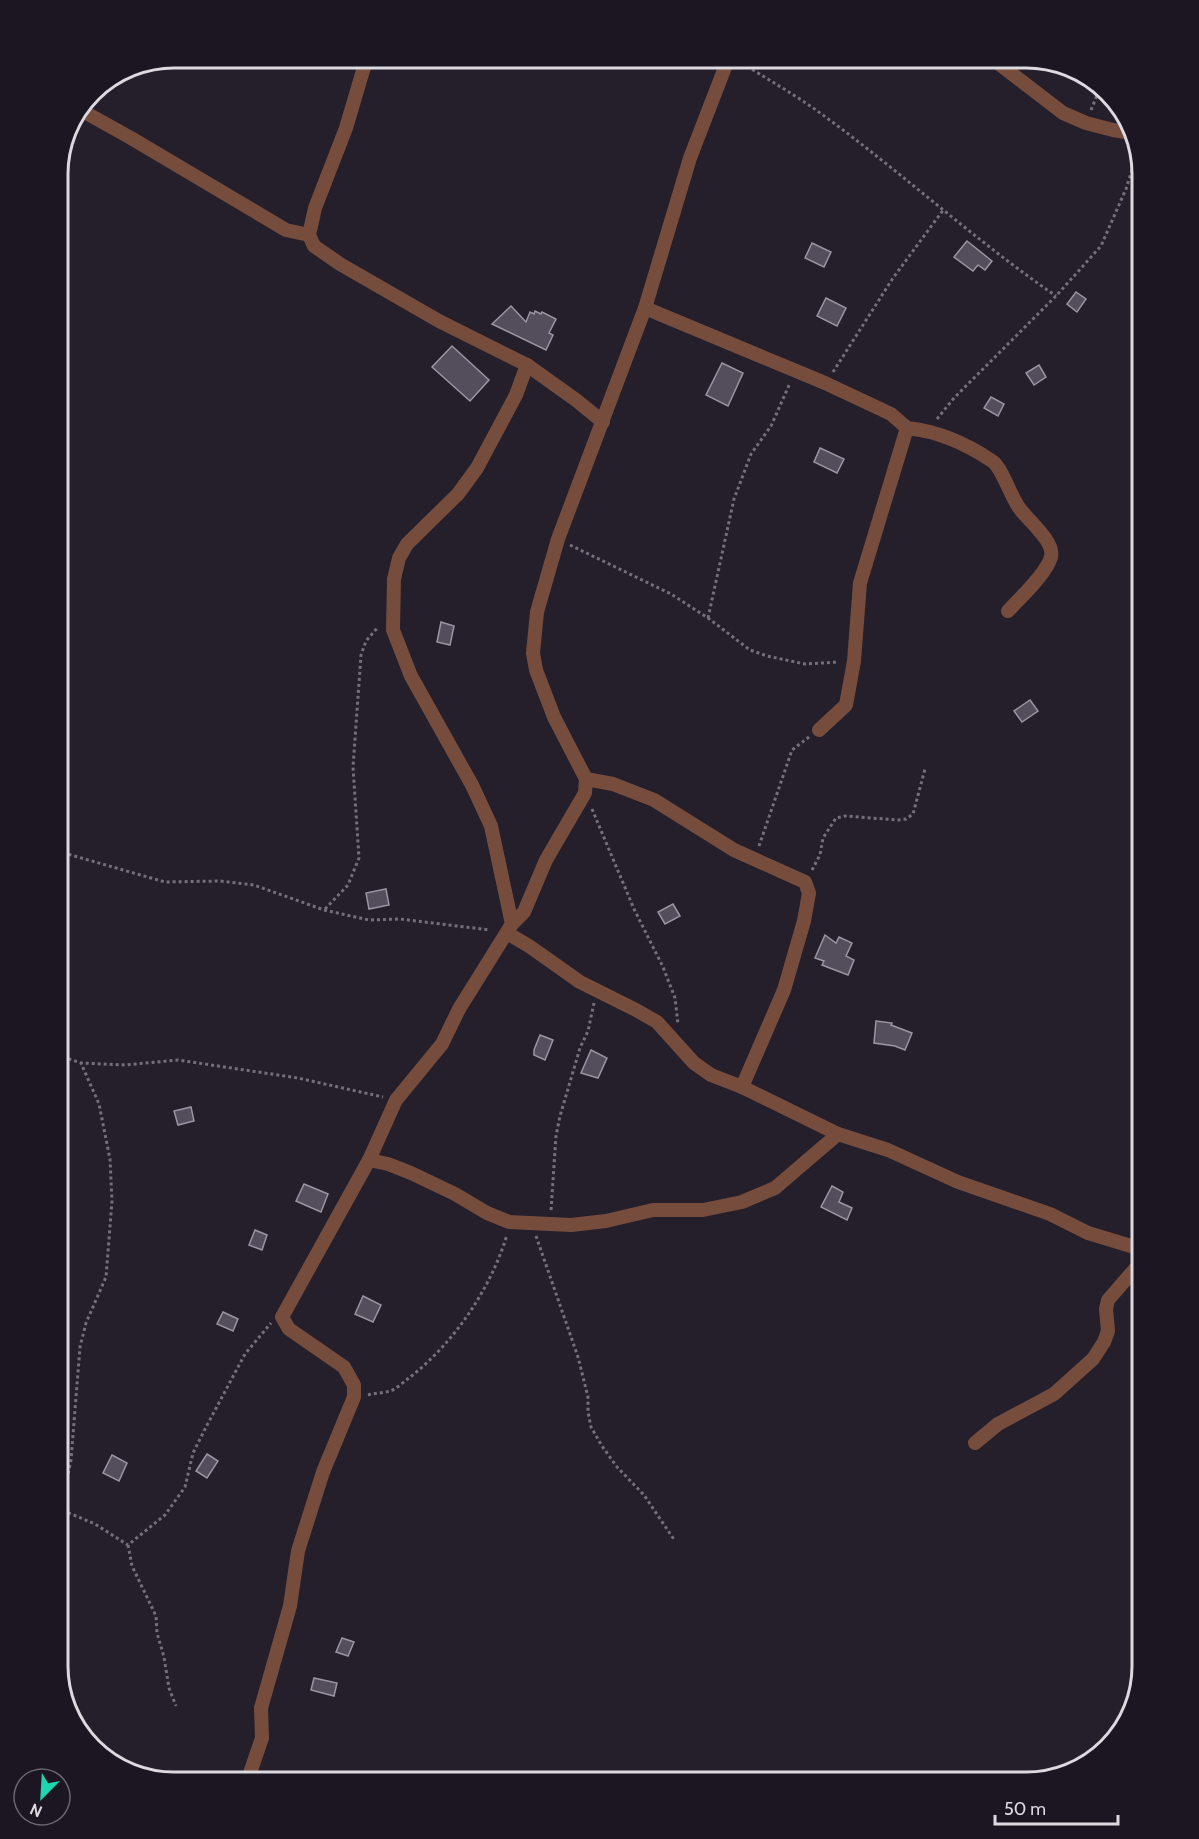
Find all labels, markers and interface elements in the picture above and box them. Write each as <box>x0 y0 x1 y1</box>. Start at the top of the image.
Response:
north arrow <box>12 1767 72 1827</box>
scale bar <box>995 1788 1118 1826</box>
text: 50 m <box>1004 1798 1046 1820</box>
text: N <box>27 1799 45 1821</box>

